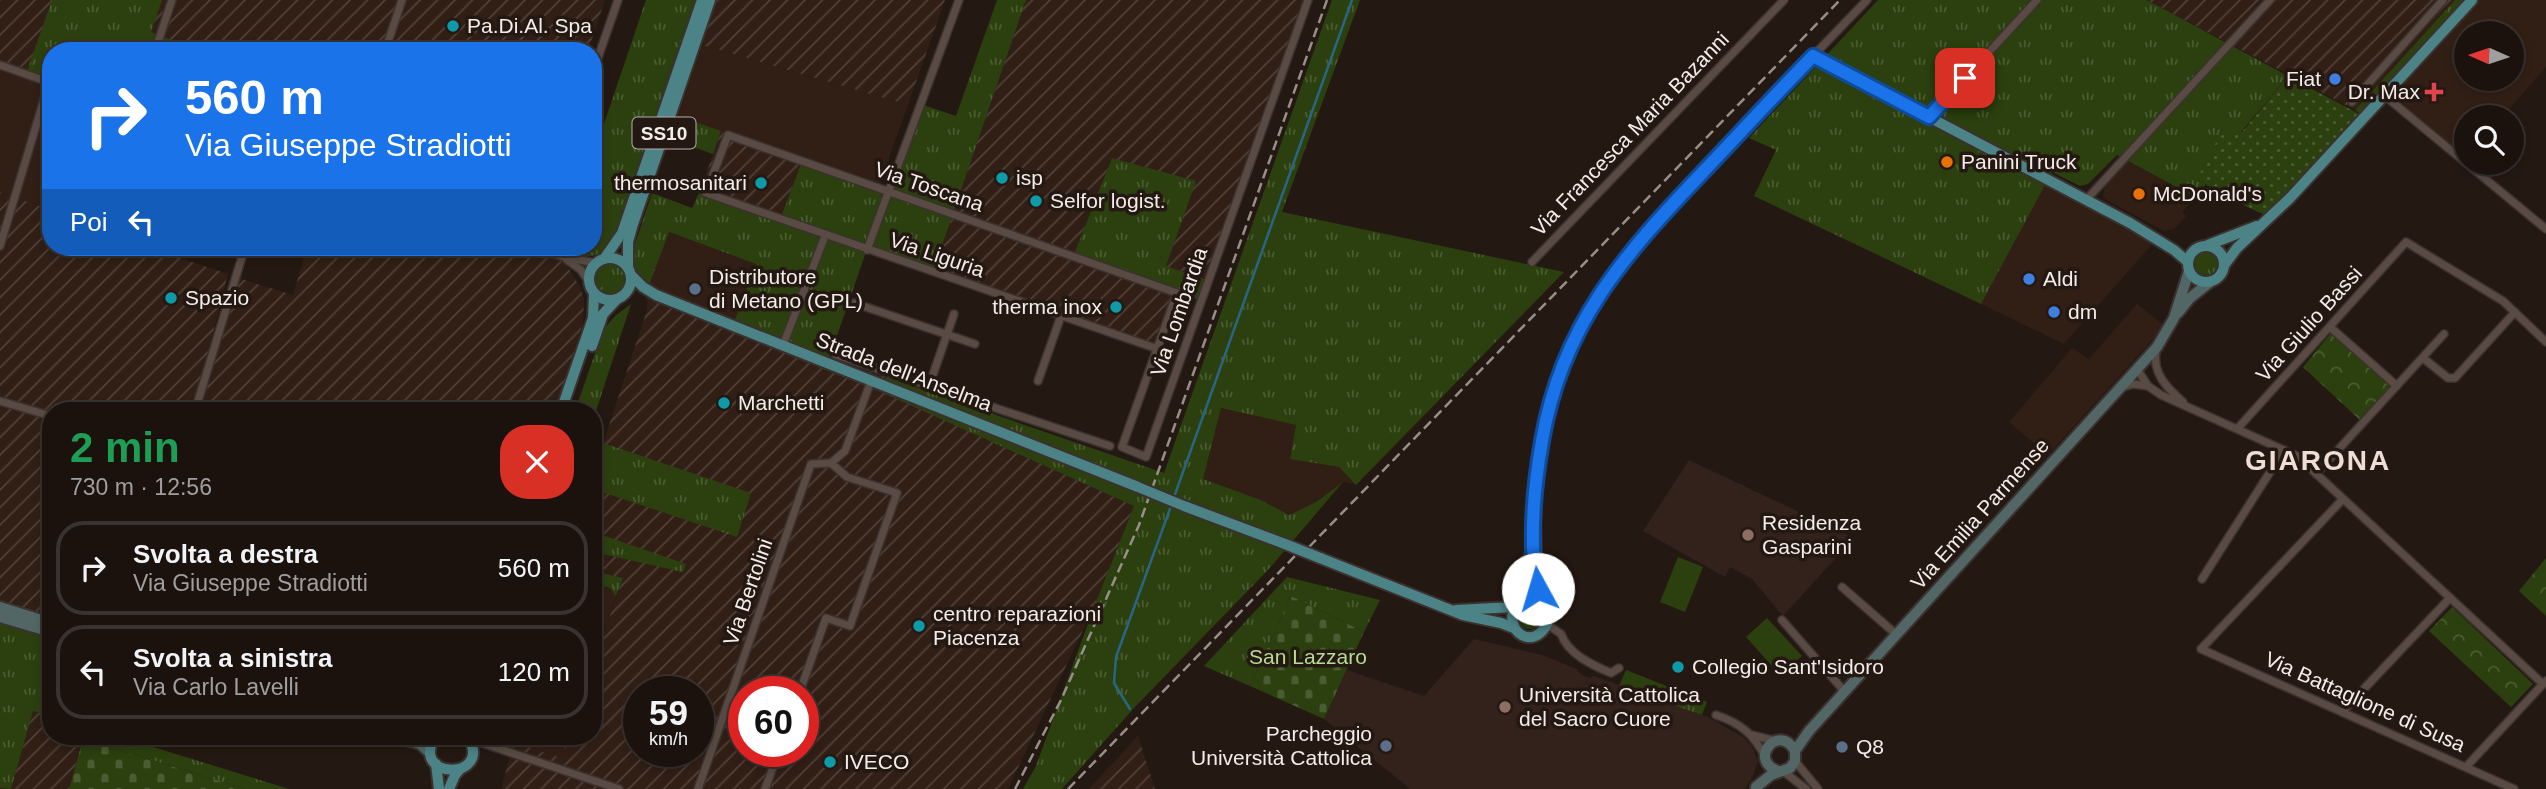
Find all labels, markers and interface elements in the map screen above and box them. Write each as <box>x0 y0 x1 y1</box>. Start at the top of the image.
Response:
place label: Pa.Di.Al. Spa <box>467 14 592 37</box>
marker: Pa.Di.Al. Spa <box>445 18 461 34</box>
north arrow <box>2454 21 2524 91</box>
map controls <box>2454 21 2524 175</box>
street label: Via Francesca Maria Bazanni <box>1526 27 1733 240</box>
pin <box>1935 48 1995 108</box>
icon: arrive <box>1946 59 1984 97</box>
place label: Fiat <box>2286 67 2321 90</box>
icon: right <box>70 70 161 161</box>
text: 560 m <box>185 70 324 124</box>
marker: Fiat <box>2327 71 2343 87</box>
place label: Dr. Max <box>2348 80 2420 103</box>
marker: Dr. Max <box>2426 84 2442 100</box>
button: search <box>2454 105 2524 175</box>
road number: SS10 <box>632 118 696 148</box>
text: Via Giuseppe Stradiotti <box>185 127 512 163</box>
place label: Panini Truck <box>1961 150 2077 173</box>
marker: Panini Truck <box>1939 154 1955 170</box>
street label: Via Toscana <box>872 157 987 216</box>
place label: isp <box>1016 166 1043 189</box>
marker: isp <box>994 170 1010 186</box>
place label: thermosanitari <box>614 171 747 194</box>
marker: thermosanitari <box>753 175 769 191</box>
place label: McDonald's <box>2153 182 2262 205</box>
marker: McDonald's <box>2131 186 2147 202</box>
place label: Selfor logist. <box>1050 189 1166 212</box>
marker: Selfor logist. <box>1028 193 1044 209</box>
icon: left <box>122 203 160 241</box>
text: Poi <box>70 207 108 237</box>
street label: Via Liguria <box>887 228 988 282</box>
street label: Via Lombardia <box>1146 244 1211 379</box>
street label: Via Giulio Bassi <box>2251 261 2366 386</box>
place label: Distributore di Metano (GPL) <box>709 265 863 312</box>
place label: Aldi <box>2043 267 2078 290</box>
marker: Aldi <box>2021 271 2037 287</box>
marker: Distributore di Metano (GPL) <box>687 281 703 297</box>
place label: Spazio <box>185 286 249 309</box>
marker: Spazio <box>163 290 179 306</box>
place label: therma inox <box>992 295 1102 318</box>
marker: therma inox <box>1108 299 1124 315</box>
place label: dm <box>2068 300 2097 323</box>
marker: dm <box>2046 304 2062 320</box>
street label: Strada dell'Anselma <box>813 327 995 416</box>
place label: Marchetti <box>738 391 824 414</box>
marker: Marchetti <box>716 395 732 411</box>
text: 2 min <box>70 424 180 471</box>
button: close <box>500 425 574 499</box>
street label: Via Emilia Parmense <box>1906 434 2053 594</box>
district label: GIARONA <box>2245 445 2391 476</box>
text: 730 m · 12:56 <box>70 474 212 500</box>
place label: Residenza Gasparini <box>1762 511 1862 558</box>
marker: Residenza Gasparini <box>1740 527 1756 543</box>
street label: Via Bertolini <box>718 535 777 648</box>
text: Svolta a destra <box>133 539 318 569</box>
icon: right <box>74 549 112 587</box>
position arrow <box>1501 552 1575 626</box>
text: 560 m <box>498 553 570 583</box>
text: Via Giuseppe Stradiotti <box>133 570 368 596</box>
place label: centro reparazioni Piacenza <box>933 602 1101 649</box>
marker: centro reparazioni Piacenza <box>911 618 927 634</box>
text: Svolta a sinistra <box>133 643 332 673</box>
park label: San Lazzaro <box>1249 645 1367 668</box>
street label: Via Battaglione di Susa <box>2262 647 2469 756</box>
icon: left <box>74 653 112 691</box>
place label: Collegio Sant'Isidoro <box>1692 655 1884 678</box>
text: 120 m <box>498 657 570 687</box>
marker: Collegio Sant'Isidoro <box>1670 659 1686 675</box>
text: Via Carlo Lavelli <box>133 674 299 700</box>
speed limit sign: 60 <box>728 676 819 767</box>
place label: Università Cattolica del Sacro Cuore <box>1519 683 1700 730</box>
text: 59 <box>649 693 688 732</box>
marker: Università Cattolica del Sacro Cuore <box>1497 699 1513 715</box>
place label: Parcheggio Università Cattolica <box>1191 722 1372 769</box>
text: km/h <box>649 729 688 749</box>
place label: Q8 <box>1856 735 1884 758</box>
marker: Parcheggio Università Cattolica <box>1378 738 1394 754</box>
marker: Q8 <box>1834 739 1850 755</box>
place label: IVECO <box>844 750 909 773</box>
marker: IVECO <box>822 754 838 770</box>

